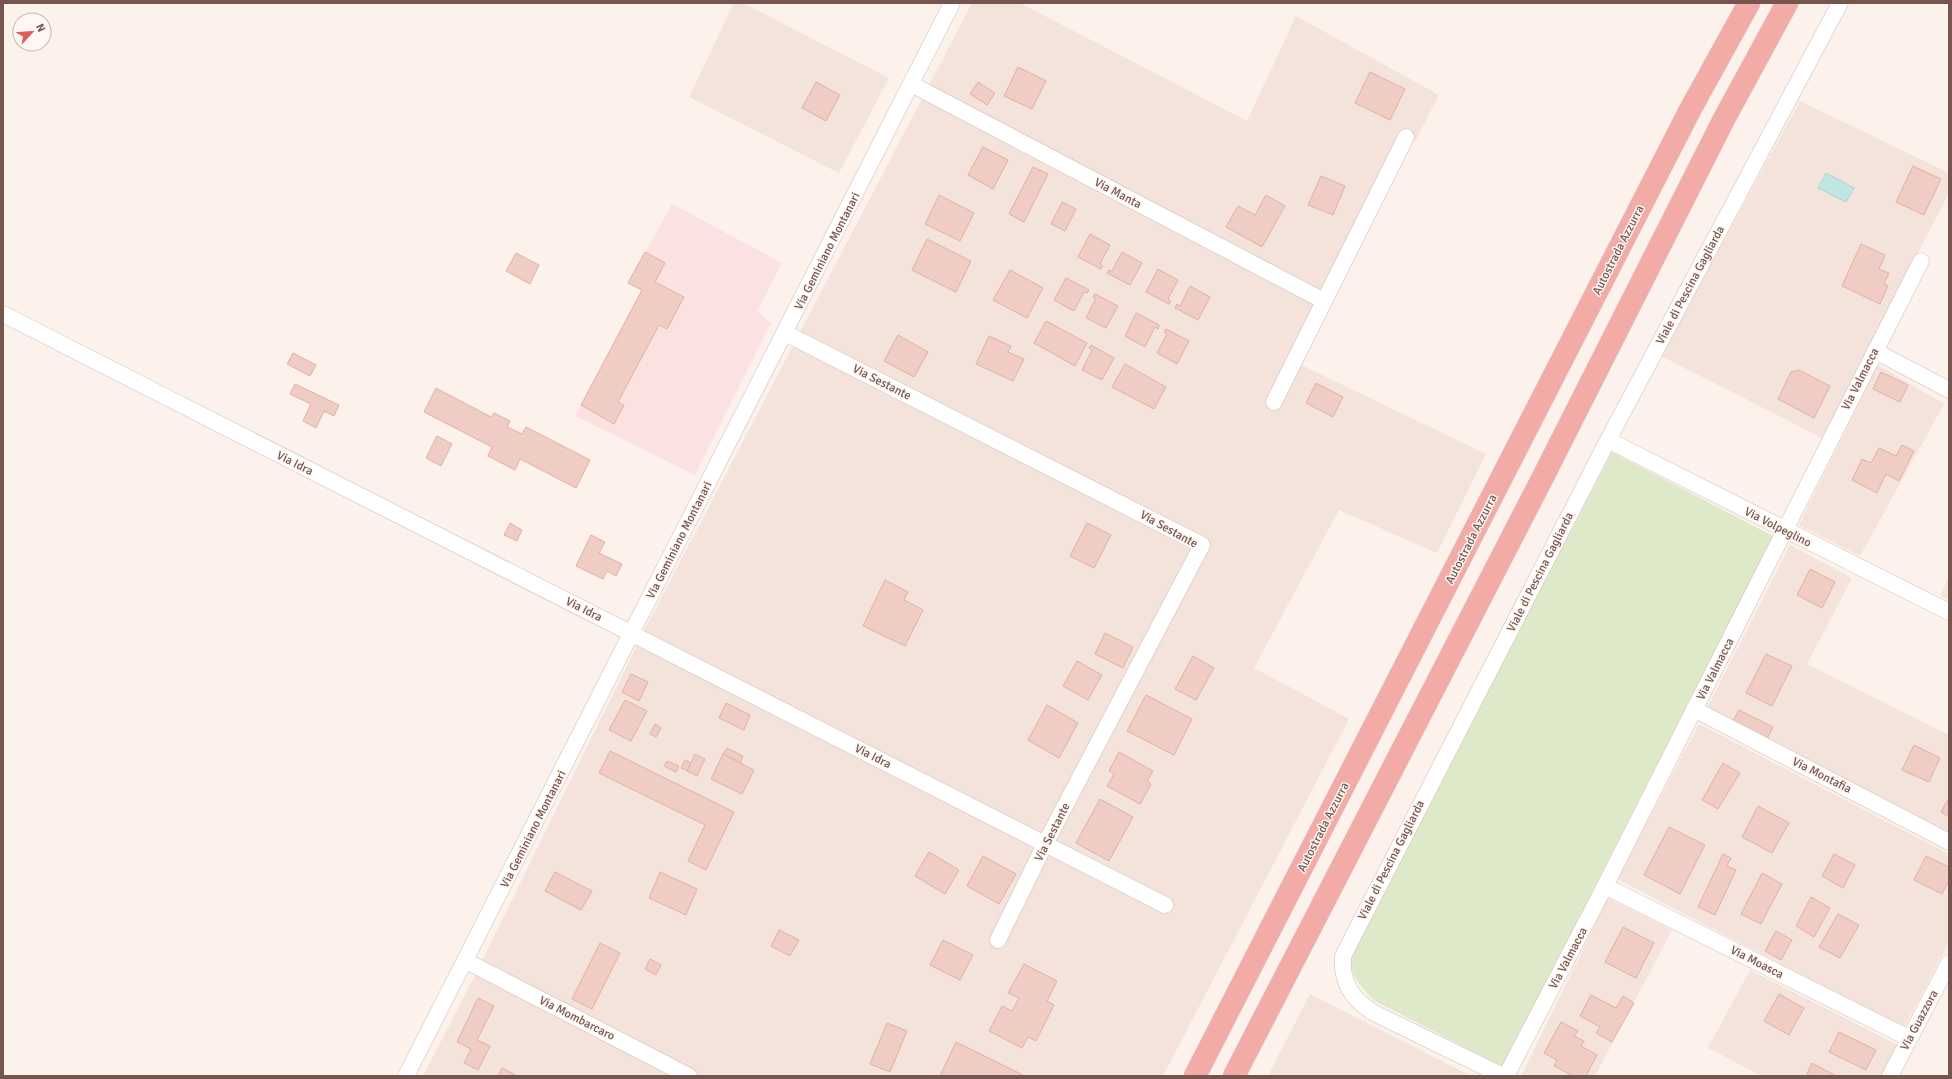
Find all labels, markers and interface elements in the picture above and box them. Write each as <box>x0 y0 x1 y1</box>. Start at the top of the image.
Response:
north arrow <box>12 12 52 52</box>
text: N <box>33 22 48 34</box>
street label: Via Manta <box>1092 175 1144 212</box>
street label: Via Geminiano Montanari <box>791 190 864 313</box>
street label: Autostrada Azzurra <box>1589 203 1647 297</box>
street label: Viale di Pescina Gagliarda <box>1653 223 1728 347</box>
street label: Via Valmacca <box>1838 346 1883 413</box>
street label: Via Sestante <box>850 361 914 404</box>
street label: Via Idra <box>274 448 316 479</box>
street label: Via Geminiano Montanari <box>643 479 716 602</box>
street label: Autostrada Azzurra <box>1442 492 1500 586</box>
street label: Via Volpeglino <box>1742 504 1814 551</box>
street label: Via Sestante <box>1137 507 1200 551</box>
street label: Viale di Pescina Gagliarda <box>1504 510 1577 635</box>
street label: Via Idra <box>563 594 605 625</box>
street label: Via Valmacca <box>1693 636 1738 703</box>
street label: Via Idra <box>852 741 894 772</box>
street label: Via Montafia <box>1790 754 1854 797</box>
street label: Via Geminiano Montanari <box>497 768 570 891</box>
street label: Autostrada Azzurra <box>1294 780 1352 874</box>
street label: Viale di Pescina Gagliarda <box>1355 798 1428 923</box>
street label: Via Sestante <box>1031 800 1074 864</box>
street label: Via Valmacca <box>1546 925 1591 992</box>
street label: Via Moasca <box>1728 943 1786 982</box>
street label: Via Guazzora <box>1897 987 1942 1053</box>
street label: Via Mombarcaro <box>536 993 617 1044</box>

